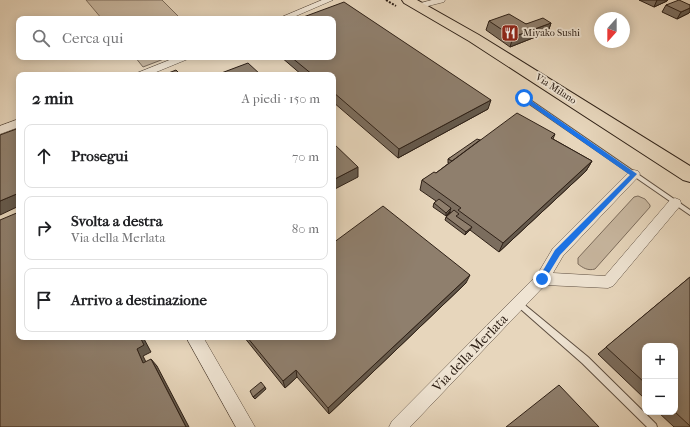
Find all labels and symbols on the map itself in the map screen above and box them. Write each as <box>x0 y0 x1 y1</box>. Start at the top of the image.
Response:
north arrow <box>594 12 630 48</box>
restaurant icon: Miyako Sushi <box>500 23 520 43</box>
place label: Miyako Sushi <box>523 27 580 39</box>
street label: Via Milano <box>532 71 579 107</box>
route start <box>515 89 533 107</box>
route end <box>533 270 551 288</box>
street label: Via della Merlata <box>428 310 512 396</box>

